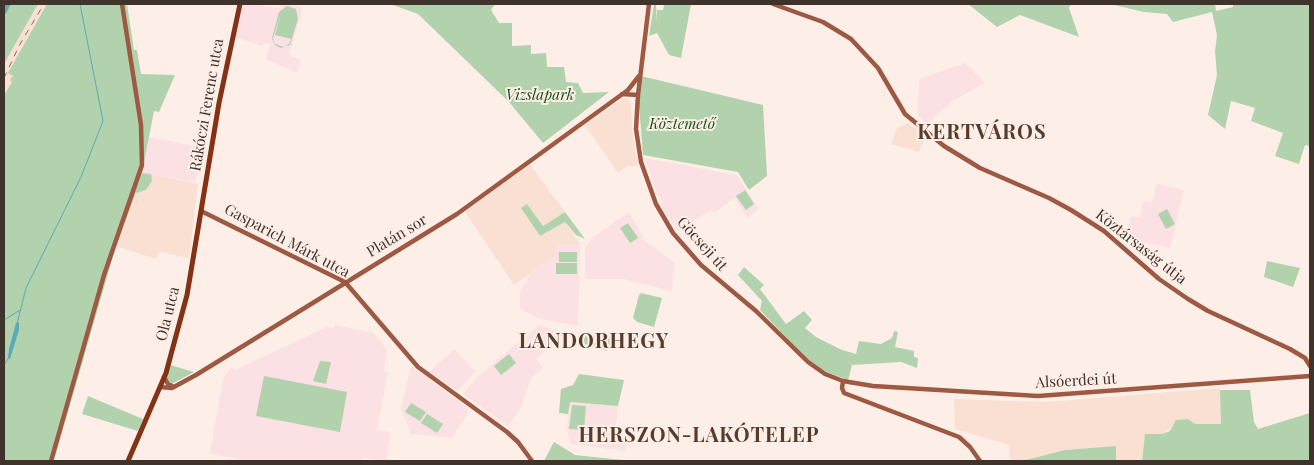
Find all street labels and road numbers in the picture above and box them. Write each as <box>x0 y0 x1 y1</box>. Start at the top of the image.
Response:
street label: Rákóczi Ferenc utca <box>186 37 228 173</box>
street label: Gasparich Márk utca <box>221 200 353 282</box>
street label: Köztársaság útja <box>1092 206 1190 288</box>
street label: Platán sor <box>363 211 431 261</box>
street label: Göcseji út <box>673 213 731 275</box>
street label: Ola utca <box>153 285 183 343</box>
street label: Alsóerdei út <box>1035 370 1117 392</box>

